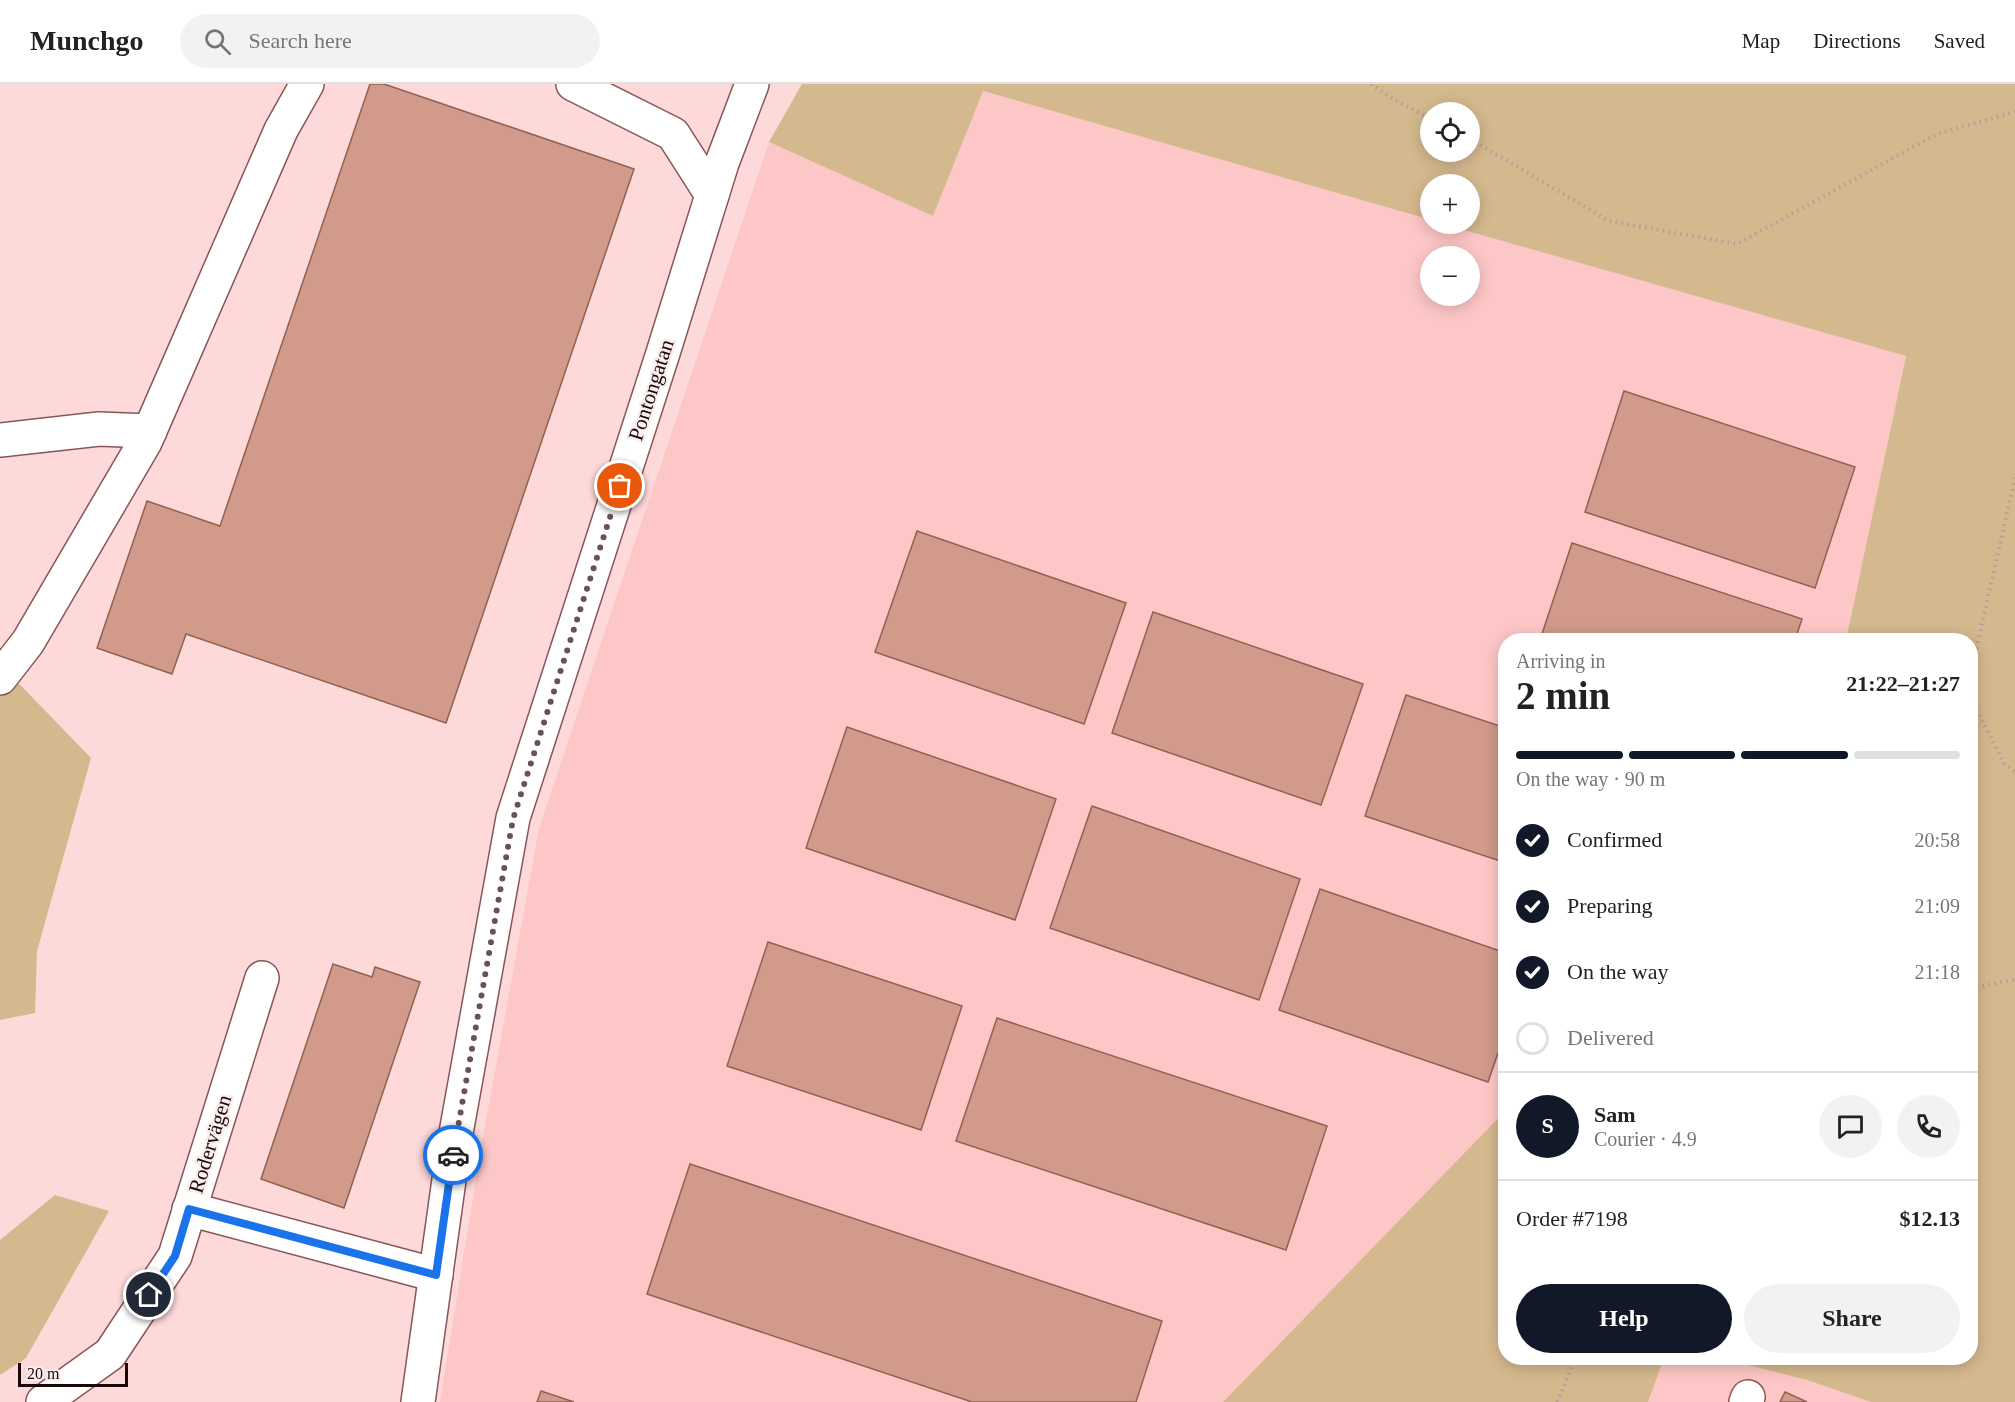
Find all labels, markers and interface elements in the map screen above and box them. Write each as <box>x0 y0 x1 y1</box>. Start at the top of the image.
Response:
search box <box>180 14 600 68</box>
text: Munchgo <box>30 25 144 56</box>
icon: search <box>201 25 234 58</box>
text: Search here <box>249 28 352 53</box>
text: Map <box>1742 29 1780 53</box>
text: Directions <box>1813 29 1901 53</box>
text: Saved <box>1934 29 1985 53</box>
map controls <box>1420 102 1480 306</box>
button: locate <box>1420 102 1480 162</box>
button: + <box>1420 174 1480 234</box>
button: − <box>1420 246 1480 306</box>
street label: Pontongatan <box>623 336 679 444</box>
pin <box>594 460 645 511</box>
icon: bag <box>603 469 636 502</box>
text: Arriving in <box>1516 650 1605 672</box>
text: 21:22–21:27 <box>1846 671 1960 696</box>
text: 2 min <box>1516 674 1610 717</box>
text: On the way · 90 m <box>1516 768 1665 790</box>
icon: check <box>1516 824 1549 857</box>
text: Confirmed <box>1567 827 1662 852</box>
text: 20:58 <box>1914 829 1960 851</box>
icon: check <box>1516 890 1549 923</box>
text: Preparing <box>1567 893 1653 918</box>
text: 21:09 <box>1914 895 1960 917</box>
icon: check <box>1516 956 1549 989</box>
text: On the way <box>1567 959 1668 984</box>
text: 21:18 <box>1914 961 1960 983</box>
text: Delivered <box>1567 1025 1654 1050</box>
street label: Rodervägen <box>184 1092 236 1196</box>
button: chat <box>1819 1095 1882 1158</box>
button: phone <box>1897 1095 1960 1158</box>
text: Sam <box>1594 1102 1636 1127</box>
text: S <box>1541 1113 1554 1138</box>
courier <box>423 1125 483 1185</box>
text: Courier · 4.9 <box>1594 1128 1697 1150</box>
icon: car <box>437 1139 470 1172</box>
text: Order #7198 <box>1516 1206 1628 1231</box>
text: $12.13 <box>1900 1206 1960 1231</box>
pin <box>123 1269 174 1320</box>
icon: home <box>132 1278 165 1311</box>
button: Help <box>1516 1284 1732 1353</box>
button: Share <box>1744 1284 1960 1353</box>
scale bar <box>18 1360 128 1388</box>
text: 20 m <box>27 1365 59 1382</box>

